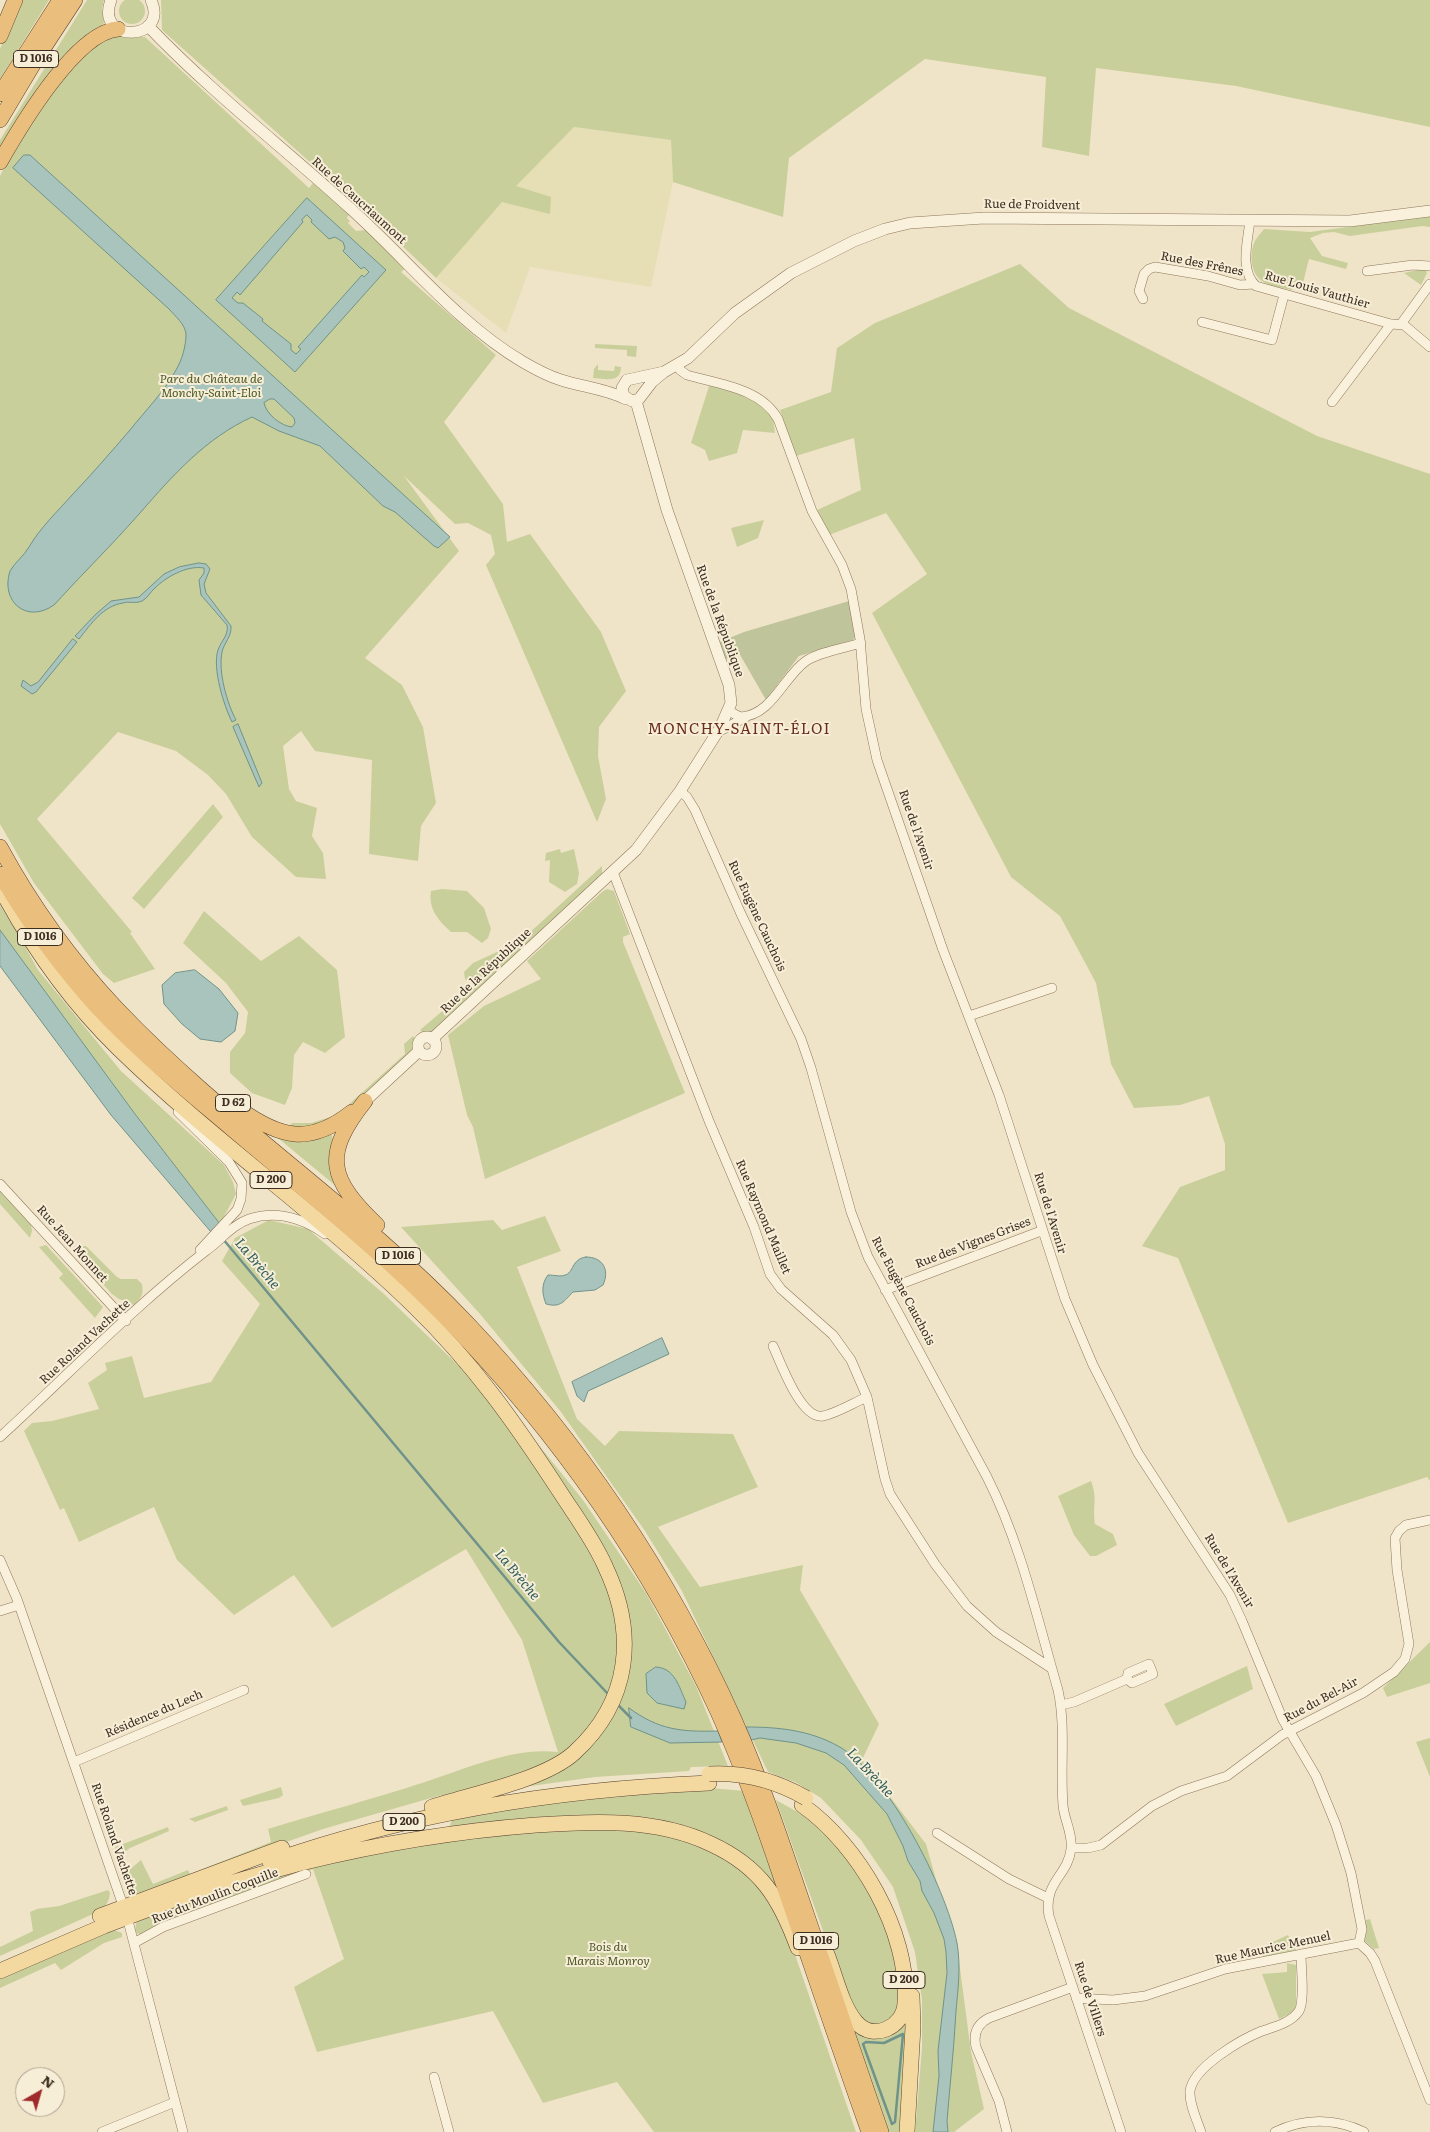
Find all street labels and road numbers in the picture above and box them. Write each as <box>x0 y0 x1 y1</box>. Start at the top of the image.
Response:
road number: D 1016 <box>14 51 58 68</box>
street label: Rue de Caucriaumont <box>309 155 409 247</box>
street label: Rue de Froidvent <box>984 197 1080 213</box>
street label: Rue des Frênes <box>1160 249 1244 279</box>
street label: Rue Louis Vauthier <box>1263 268 1371 312</box>
street label: Rue de la République <box>693 563 747 679</box>
street label: Rue de l'Avenir <box>895 788 937 872</box>
street label: Rue Eugène Cauchois <box>725 858 789 974</box>
street label: Rue de la République <box>438 925 534 1017</box>
road number: D 1016 <box>18 929 62 946</box>
road number: D 62 <box>216 1094 250 1112</box>
street label: Rue Raymond Maillet <box>732 1158 794 1276</box>
street label: Rue de l'Avenir <box>1031 1171 1069 1255</box>
road number: D 200 <box>250 1172 292 1188</box>
street label: Rue Jean Monnet <box>34 1202 110 1286</box>
street label: Rue des Vignes Grises <box>913 1214 1033 1272</box>
street label: Rue Eugène Cauchois <box>868 1234 938 1348</box>
road number: D 1016 <box>376 1248 420 1264</box>
street label: Rue Roland Vachette <box>37 1297 133 1387</box>
street label: Rue de l'Avenir <box>1201 1531 1257 1611</box>
street label: Rue du Bel-Air <box>1281 1674 1361 1726</box>
street label: Résidence du Lech <box>103 1687 205 1741</box>
street label: Rue Roland Vachette <box>88 1781 140 1897</box>
road number: D 200 <box>383 1814 425 1830</box>
street label: Rue du Moulin Coquille <box>150 1865 280 1927</box>
street label: Rue Maurice Menuel <box>1214 1929 1332 1967</box>
road number: D 1016 <box>794 1932 838 1950</box>
street label: Rue de Villers <box>1071 1960 1109 2038</box>
road number: D 200 <box>883 1972 925 1988</box>

